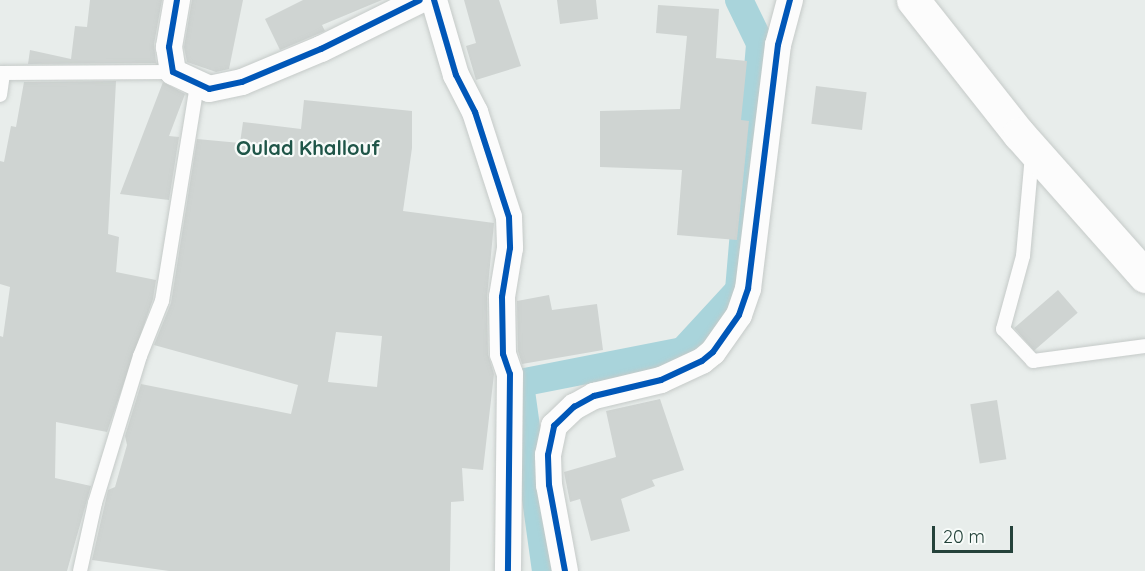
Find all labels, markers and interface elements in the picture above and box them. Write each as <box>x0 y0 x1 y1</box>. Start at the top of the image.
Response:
district label: Oulad Khallouf <box>236 135 380 159</box>
scale bar <box>935 514 1016 552</box>
text: 20 m <box>943 525 985 548</box>

